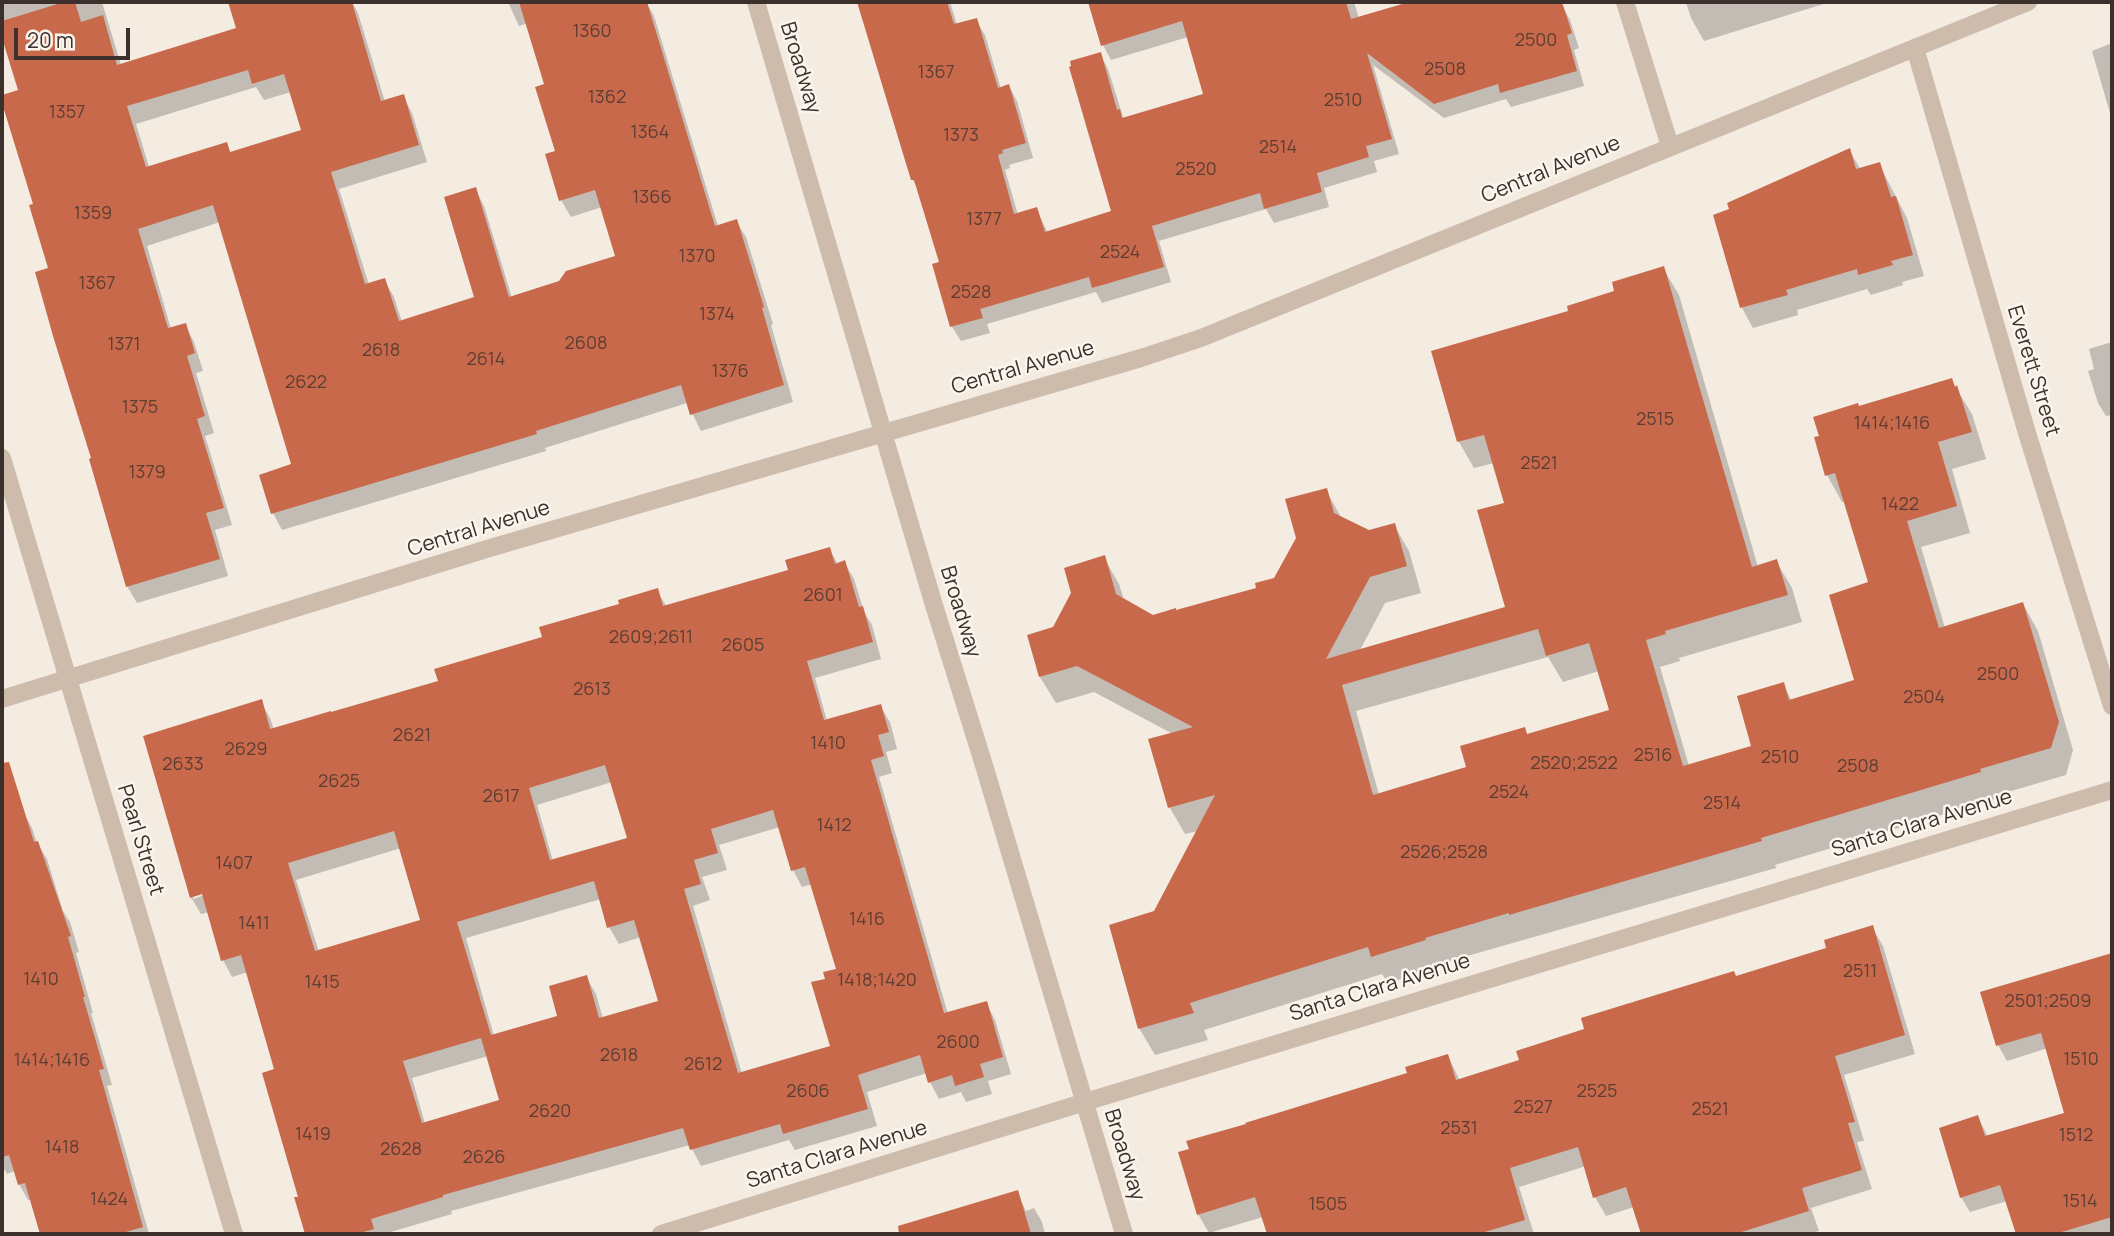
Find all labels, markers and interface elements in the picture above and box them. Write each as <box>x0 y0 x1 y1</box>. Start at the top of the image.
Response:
scale bar <box>18 14 133 58</box>
street label: Broadway <box>774 19 826 117</box>
house number: 1360 <box>572 21 612 43</box>
text: 20 m <box>27 26 74 54</box>
house number: 2500 <box>1515 30 1557 52</box>
house number: 2508 <box>1424 59 1466 81</box>
house number: 1367 <box>917 62 955 84</box>
house number: 1362 <box>588 87 626 109</box>
house number: 2510 <box>1324 90 1362 112</box>
house number: 1357 <box>49 102 85 124</box>
house number: 1364 <box>631 122 669 144</box>
house number: 1373 <box>943 125 979 147</box>
street label: Central Avenue <box>1478 131 1624 209</box>
house number: 2514 <box>1259 137 1297 159</box>
house number: 2520 <box>1175 159 1217 181</box>
house number: 1366 <box>632 187 672 209</box>
house number: 1359 <box>74 203 112 225</box>
house number: 1377 <box>966 209 1002 231</box>
house number: 2524 <box>1100 242 1140 264</box>
house number: 1370 <box>679 246 715 268</box>
house number: 1367 <box>78 273 116 295</box>
house number: 2528 <box>951 282 991 304</box>
street label: Everett Street <box>2001 302 2065 440</box>
house number: 1374 <box>699 304 735 326</box>
house number: 2608 <box>565 333 607 355</box>
house number: 1371 <box>107 334 141 356</box>
street label: Central Avenue <box>949 336 1097 400</box>
house number: 2618 <box>362 340 400 362</box>
house number: 2614 <box>467 349 505 371</box>
house number: 1376 <box>711 361 749 383</box>
house number: 2622 <box>285 372 327 394</box>
house number: 1375 <box>122 397 158 419</box>
house number: 2515 <box>1636 409 1674 431</box>
house number: 1414;1416 <box>1854 413 1930 435</box>
house number: 2521 <box>1520 453 1558 475</box>
house number: 1379 <box>128 462 166 484</box>
house number: 1422 <box>1881 494 1919 516</box>
street label: Central Avenue <box>405 495 553 563</box>
street label: Broadway <box>934 563 986 661</box>
house number: 2601 <box>803 585 843 607</box>
house number: 2609;2611 <box>609 627 693 649</box>
house number: 2605 <box>722 635 764 657</box>
house number: 2500 <box>1977 664 2019 686</box>
house number: 2613 <box>573 679 611 701</box>
house number: 2504 <box>1903 687 1945 709</box>
house number: 2621 <box>393 725 431 747</box>
house number: 1410 <box>810 733 846 755</box>
house number: 2629 <box>225 739 267 761</box>
house number: 2516 <box>1634 745 1672 767</box>
house number: 2510 <box>1761 747 1799 769</box>
house number: 2520;2522 <box>1530 753 1618 775</box>
house number: 2633 <box>162 754 204 776</box>
house number: 2508 <box>1837 756 1879 778</box>
house number: 2625 <box>318 771 360 793</box>
street label: Pearl Street <box>111 781 169 899</box>
house number: 2524 <box>1489 782 1529 804</box>
street label: Santa Clara Avenue <box>1828 784 2016 864</box>
house number: 2617 <box>482 786 520 808</box>
house number: 2514 <box>1703 793 1741 815</box>
house number: 1412 <box>817 815 851 837</box>
house number: 2526;2528 <box>1400 842 1488 864</box>
house number: 1407 <box>215 853 253 875</box>
house number: 1416 <box>849 909 885 931</box>
house number: 1411 <box>238 913 270 935</box>
street label: Santa Clara Avenue <box>1286 948 1474 1028</box>
house number: 2511 <box>1843 961 1877 983</box>
house number: 1410 <box>23 969 59 991</box>
house number: 1418;1420 <box>837 970 917 992</box>
house number: 1415 <box>304 972 340 994</box>
house number: 2501;2509 <box>2005 991 2091 1013</box>
house number: 2600 <box>936 1032 980 1054</box>
house number: 2618 <box>600 1045 638 1067</box>
house number: 1510 <box>2063 1049 2099 1071</box>
house number: 1414;1416 <box>14 1050 90 1072</box>
house number: 2612 <box>684 1054 722 1076</box>
house number: 2606 <box>786 1081 830 1103</box>
house number: 2525 <box>1577 1081 1617 1103</box>
house number: 2527 <box>1513 1097 1553 1119</box>
house number: 2521 <box>1691 1099 1729 1121</box>
house number: 2620 <box>529 1101 571 1123</box>
street label: Broadway <box>1098 1106 1150 1204</box>
street label: Santa Clara Avenue <box>743 1115 931 1195</box>
house number: 2531 <box>1440 1118 1478 1140</box>
house number: 1419 <box>295 1124 331 1146</box>
house number: 1512 <box>2059 1125 2093 1147</box>
house number: 1418 <box>44 1137 80 1159</box>
house number: 2628 <box>380 1139 422 1161</box>
house number: 2626 <box>463 1147 505 1169</box>
house number: 1424 <box>90 1189 128 1211</box>
house number: 1514 <box>2062 1191 2098 1213</box>
house number: 1505 <box>1309 1194 1347 1216</box>

